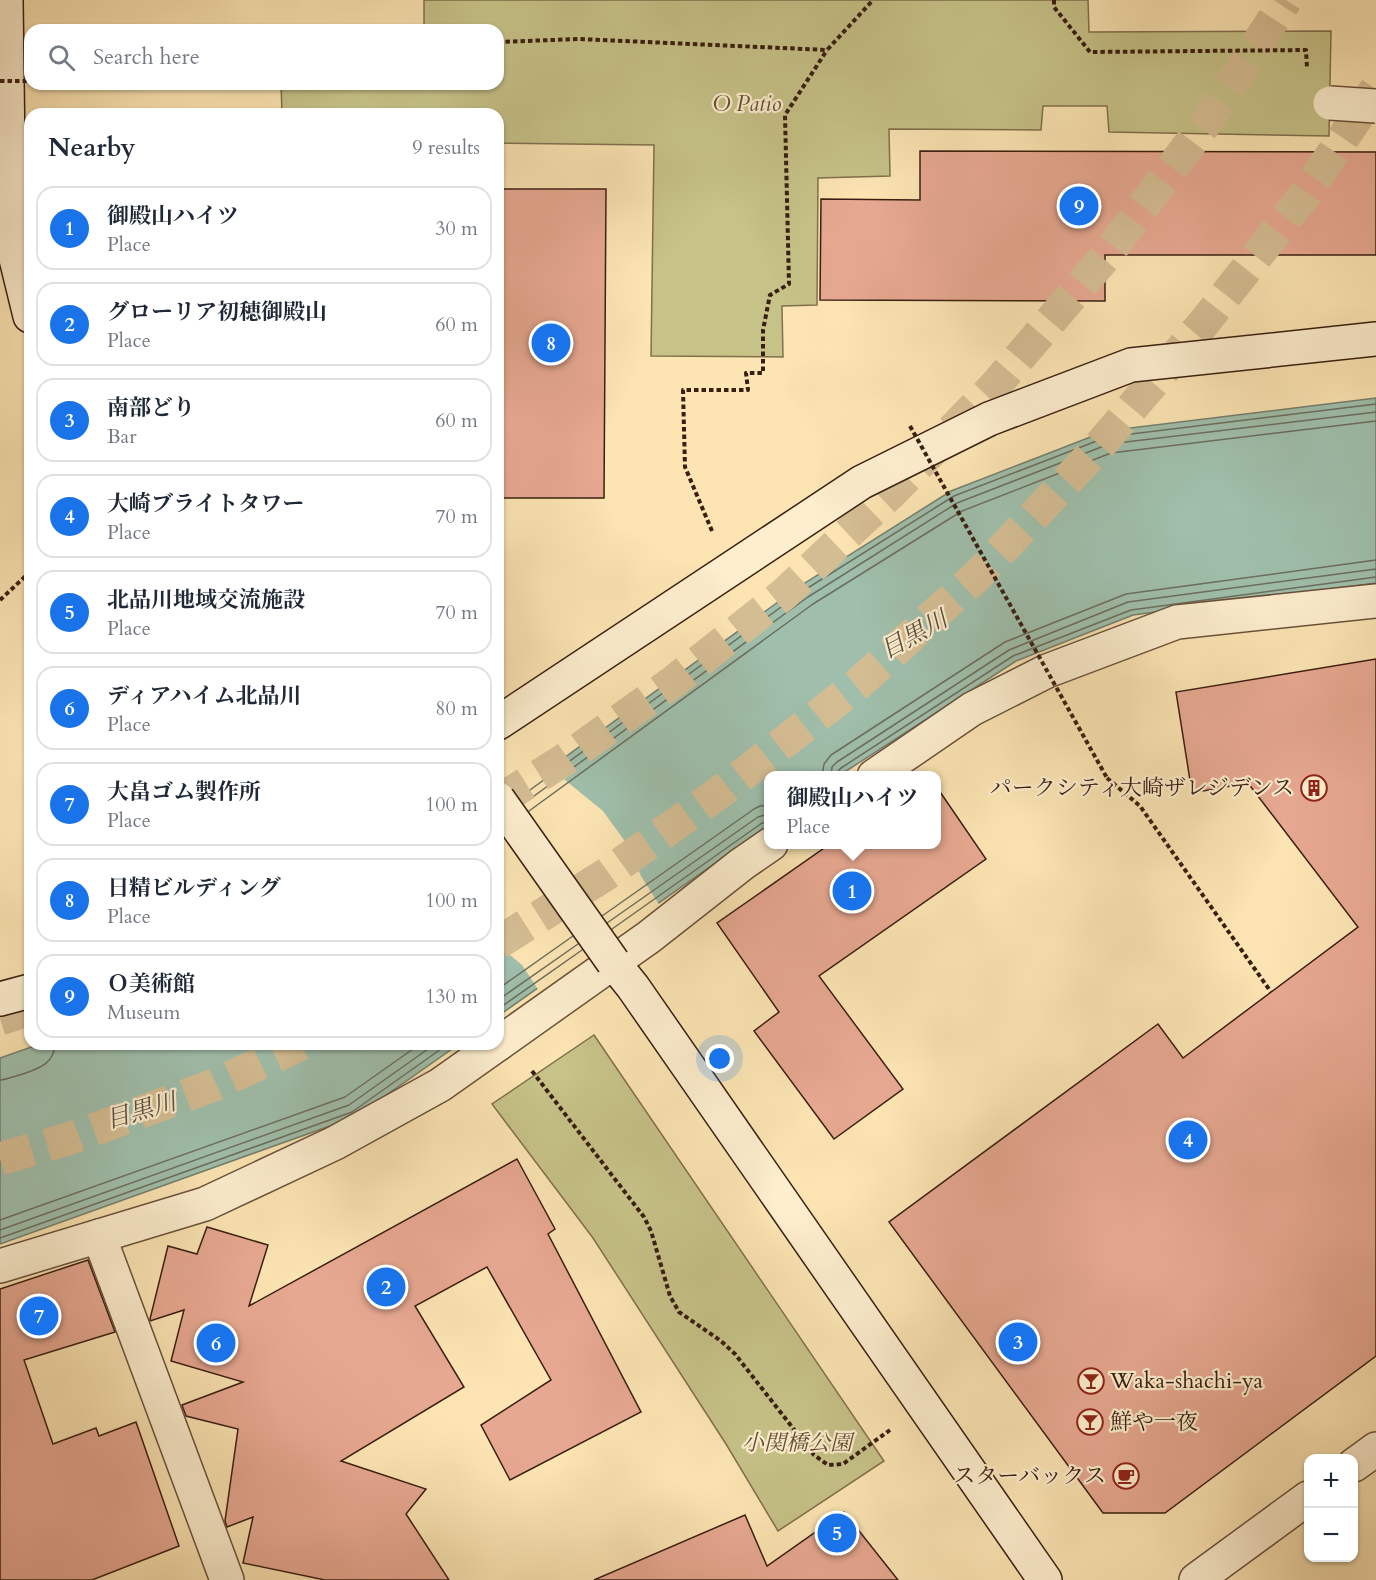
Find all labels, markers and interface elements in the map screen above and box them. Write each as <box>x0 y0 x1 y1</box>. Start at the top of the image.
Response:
search box <box>24 24 504 90</box>
icon: search <box>45 41 78 74</box>
text: Search here <box>93 42 200 72</box>
park label: O Patio <box>712 89 782 119</box>
text: Nearby <box>48 130 136 165</box>
text: 9 results <box>412 134 480 161</box>
pin: 9 <box>1060 184 1098 228</box>
text: 御殿山ハイツ <box>107 201 239 231</box>
text: 1 <box>64 215 75 242</box>
text: 30 m <box>435 215 478 242</box>
text: Place <box>107 231 151 258</box>
text: グローリア初穂御殿山 <box>107 297 327 327</box>
text: 2 <box>64 311 75 338</box>
text: 60 m <box>435 311 478 338</box>
pin: 8 <box>532 320 570 366</box>
text: Place <box>107 327 151 354</box>
text: 南部どり <box>107 393 195 423</box>
text: 3 <box>64 407 75 434</box>
text: 60 m <box>435 407 478 434</box>
text: Bar <box>107 423 137 450</box>
text: 大崎ブライトタワー <box>107 489 304 519</box>
text: 4 <box>64 503 75 530</box>
text: 70 m <box>435 503 478 530</box>
text: Place <box>107 519 151 546</box>
text: 北品川地域交流施設 <box>107 585 305 615</box>
text: 5 <box>64 599 75 626</box>
text: 70 m <box>435 599 478 626</box>
water label: 目黒川 <box>875 602 956 667</box>
text: Place <box>107 615 151 642</box>
text: ディアハイム北品川 <box>107 681 301 711</box>
text: 6 <box>64 695 75 722</box>
text: 80 m <box>435 695 478 722</box>
text: Place <box>107 711 151 738</box>
popup <box>764 771 941 849</box>
place label: パークシティ大崎ザレジデンス <box>990 773 1294 803</box>
building icon: パークシティ大崎ザレジデンス <box>1299 773 1329 803</box>
text: 大畠ゴム製作所 <box>107 777 261 807</box>
text: 御殿山ハイツ <box>786 783 919 813</box>
text: 7 <box>64 791 75 818</box>
text: 100 m <box>425 791 478 818</box>
text: Place <box>107 807 151 834</box>
text: Place <box>786 813 830 840</box>
pin: 1 <box>832 868 872 914</box>
text: 日精ビルディング <box>107 873 281 903</box>
text: 8 <box>64 887 75 914</box>
text: 100 m <box>425 887 478 914</box>
text: Place <box>107 903 151 930</box>
text: Ｏ美術館 <box>107 969 195 999</box>
text: 9 <box>64 983 75 1010</box>
text: 130 m <box>425 983 478 1010</box>
text: Museum <box>107 999 180 1026</box>
your location <box>705 1044 734 1073</box>
water label: 目黒川 <box>102 1084 183 1137</box>
pin: 4 <box>1168 1118 1208 1162</box>
pin: 2 <box>366 1264 406 1310</box>
pin: 7 <box>20 1294 58 1338</box>
pin: 6 <box>196 1320 236 1366</box>
pin: 3 <box>998 1320 1038 1364</box>
bar icon: Waka-shachi-ya <box>1076 1366 1106 1396</box>
place label: Waka-shachi-ya <box>1109 1366 1264 1396</box>
bar icon: 鮮や一夜 <box>1075 1407 1105 1437</box>
place label: 鮮や一夜 <box>1110 1407 1198 1437</box>
park label: 小関橋公園 <box>742 1428 855 1458</box>
map controls <box>1304 1454 1358 1562</box>
button: + <box>1304 1454 1358 1508</box>
place label: スターバックス <box>953 1461 1106 1491</box>
cafe icon: スターバックス <box>1111 1461 1141 1491</box>
button: − <box>1304 1508 1358 1562</box>
pin: 5 <box>818 1510 856 1556</box>

